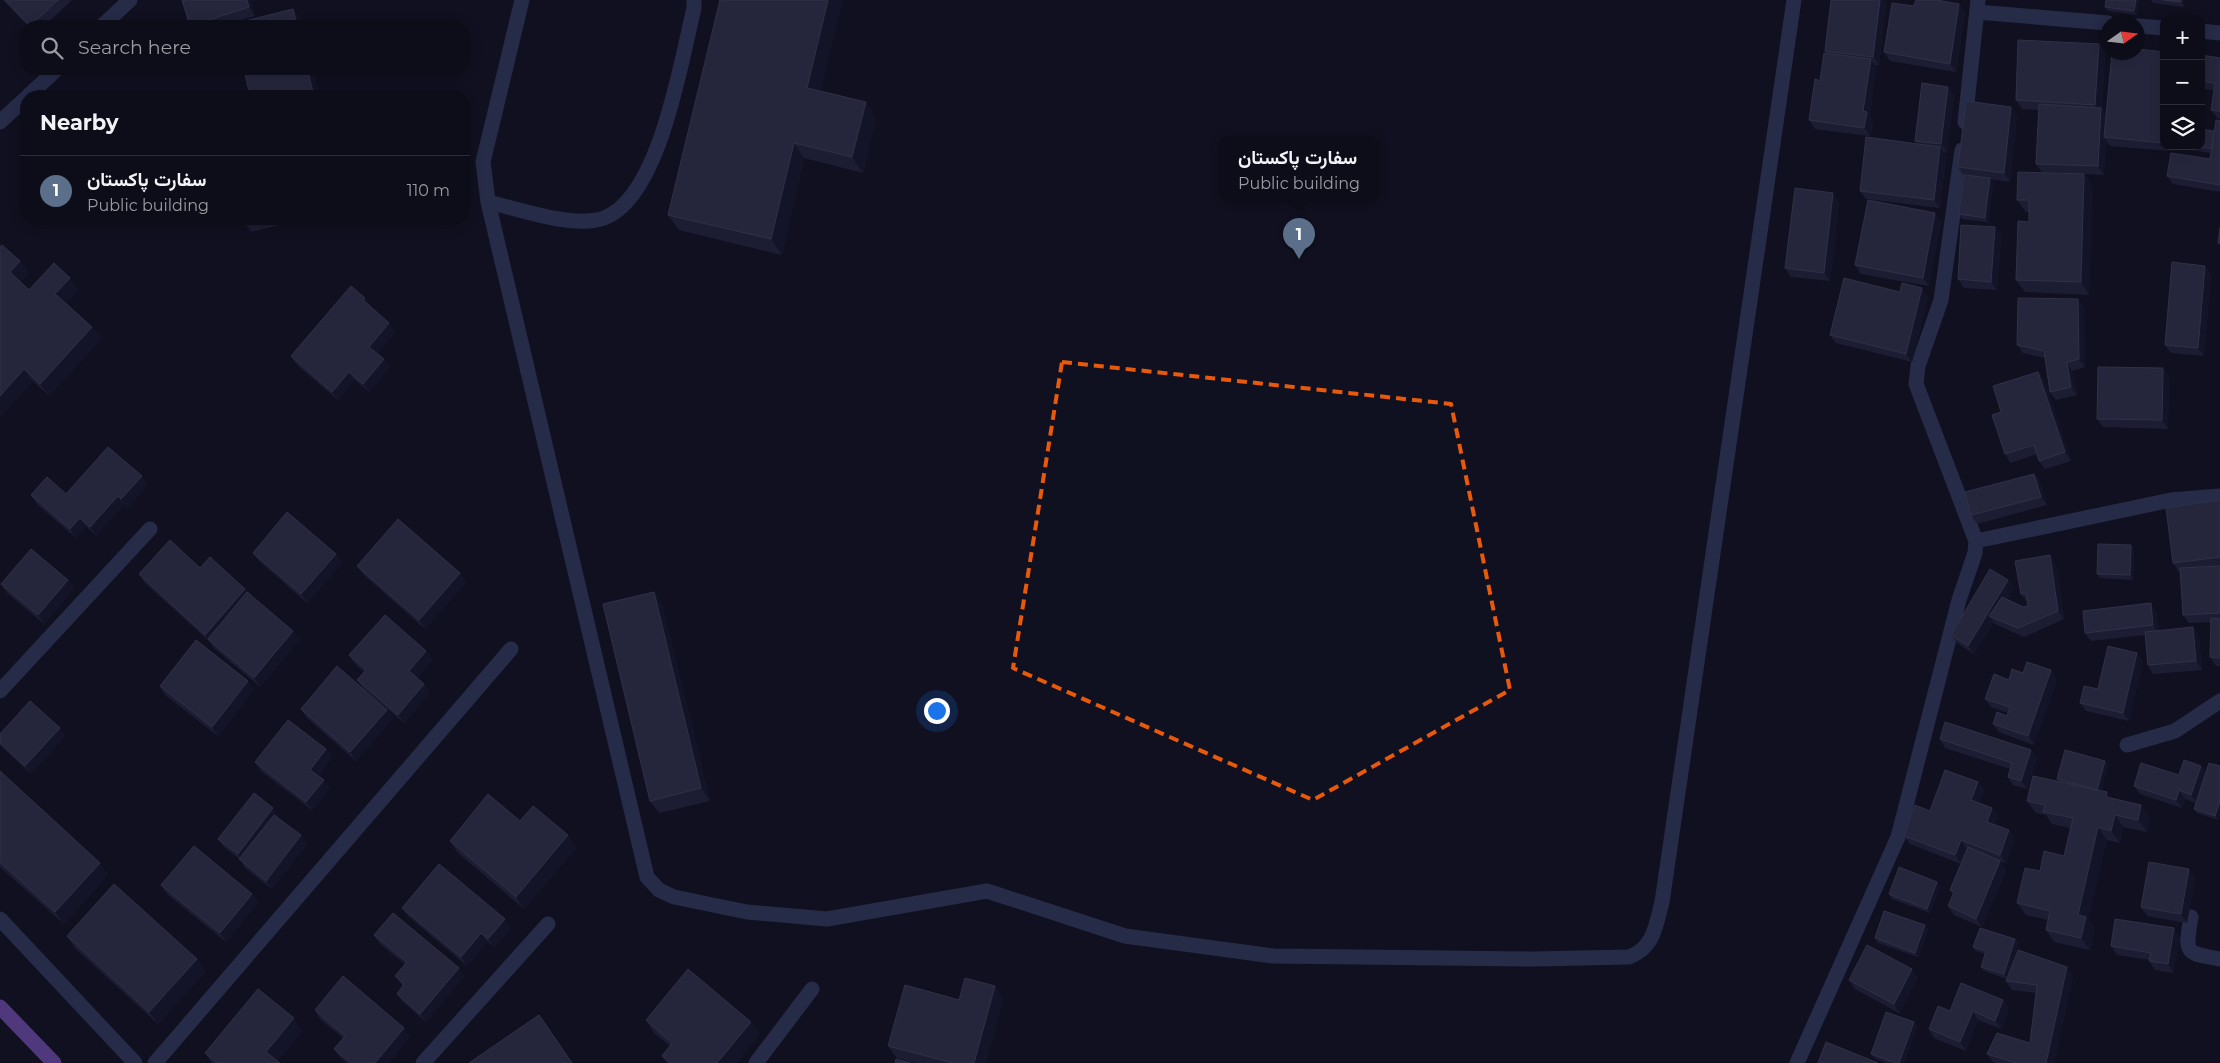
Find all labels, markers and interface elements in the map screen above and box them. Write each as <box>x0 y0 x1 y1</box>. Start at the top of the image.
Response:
north arrow <box>2100 15 2145 60</box>
map controls <box>2160 15 2205 150</box>
button: + <box>2160 15 2205 60</box>
search box <box>20 20 470 75</box>
icon: search <box>38 34 66 62</box>
text: Search here <box>78 36 191 59</box>
button: − <box>2160 60 2205 105</box>
button: layers <box>2160 105 2205 150</box>
text: Nearby <box>40 110 119 135</box>
popup <box>1219 136 1379 201</box>
text: سفارت پاکستان <box>1238 146 1357 169</box>
text: سفارت پاکستان <box>87 168 206 191</box>
text: Public building <box>1238 174 1360 193</box>
text: 1 <box>53 181 59 200</box>
text: 110 m <box>407 181 450 200</box>
text: Public building <box>87 196 209 215</box>
pin: 1 <box>1283 218 1315 259</box>
your location <box>924 698 950 724</box>

